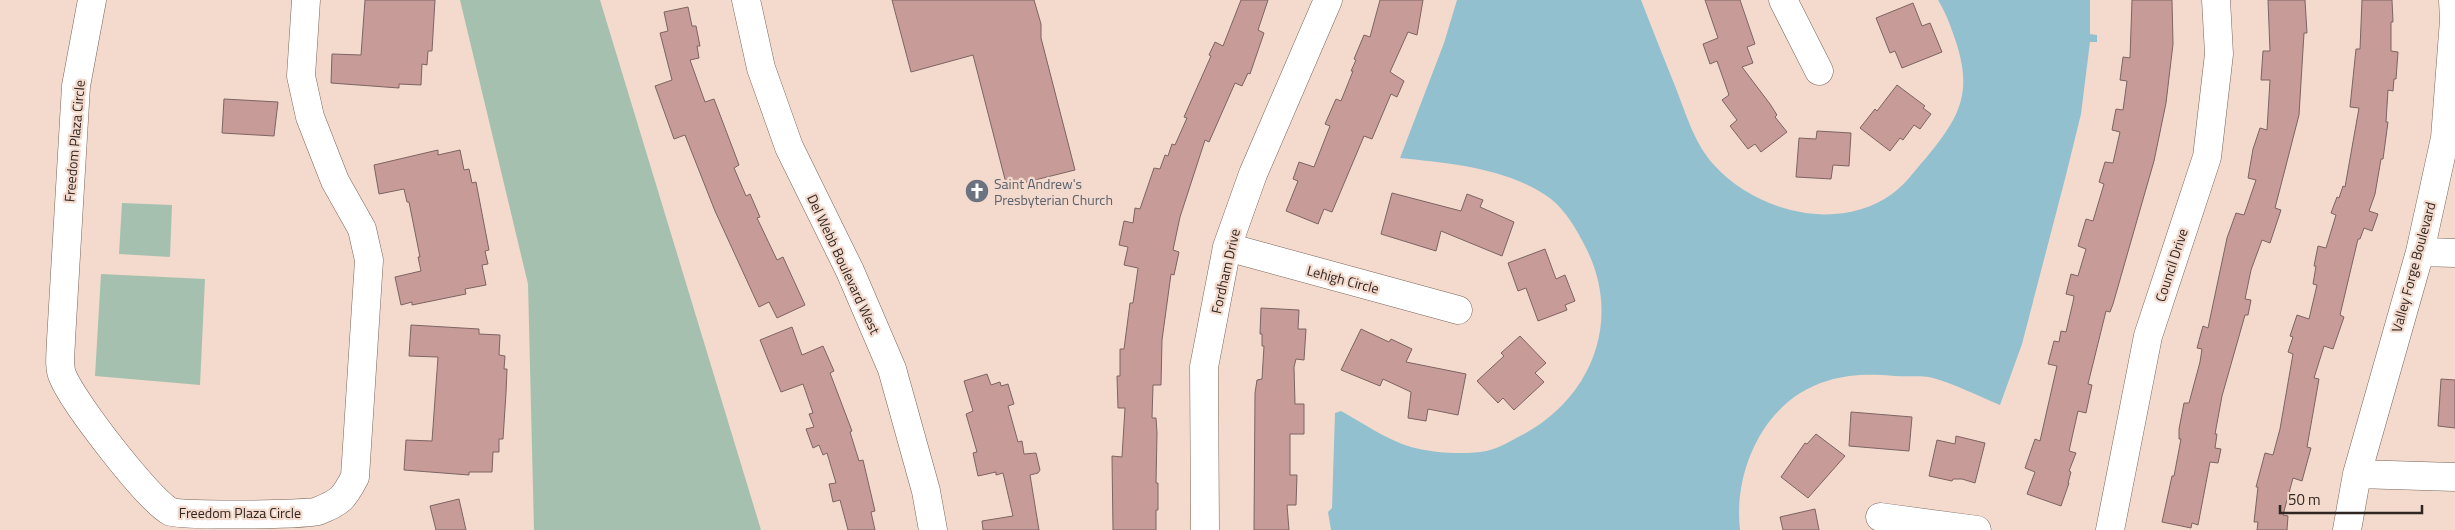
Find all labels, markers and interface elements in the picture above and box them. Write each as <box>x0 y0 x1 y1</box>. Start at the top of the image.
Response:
street label: Freedom Plaza Circle <box>58 79 90 203</box>
place label: Saint Andrew's Presbyterian Church <box>994 173 1113 210</box>
church icon: Saint Andrew's Presbyterian Church <box>964 178 990 204</box>
street label: Del Webb Boulevard West <box>802 190 886 338</box>
street label: Valley Forge Boulevard <box>2386 200 2440 334</box>
street label: Fordham Drive <box>1205 226 1245 316</box>
street label: Council Drive <box>2149 226 2193 304</box>
street label: Lehigh Circle <box>1305 259 1381 299</box>
scale bar <box>2280 482 2422 514</box>
text: 50 m <box>2288 488 2321 511</box>
street label: Freedom Plaza Circle <box>179 502 301 523</box>

